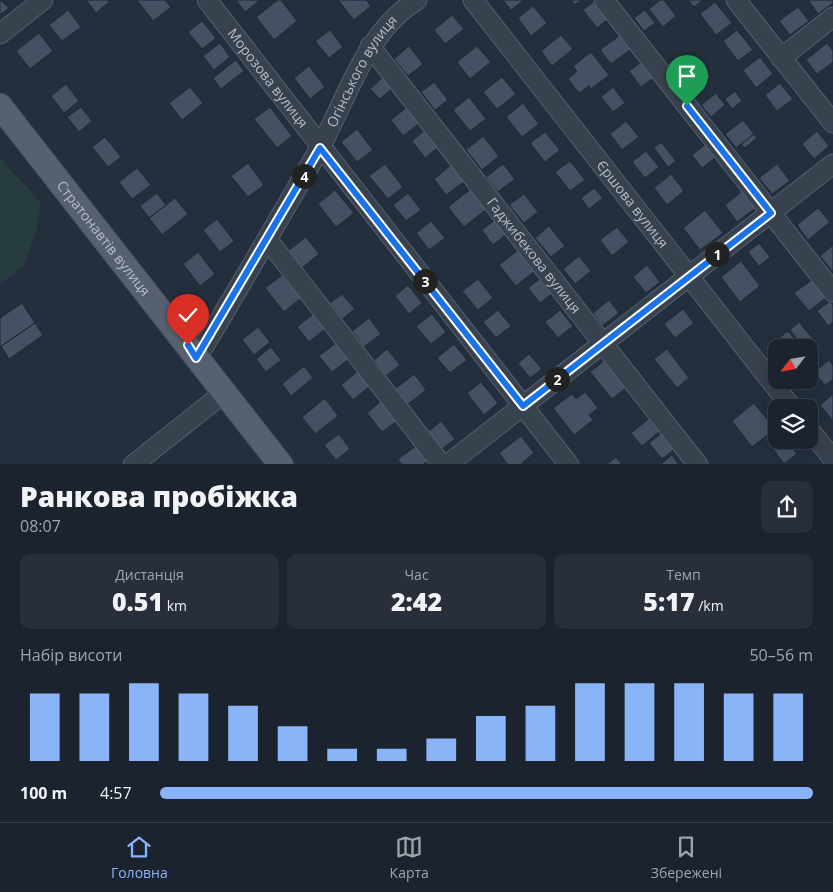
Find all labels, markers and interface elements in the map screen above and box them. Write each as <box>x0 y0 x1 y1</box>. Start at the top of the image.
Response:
street label: Огінського вулиця <box>322 11 401 130</box>
street label: Морозова вулиця <box>223 24 313 131</box>
pin <box>666 55 708 106</box>
icon: arrive <box>673 62 701 90</box>
street label: Єршова вулиця <box>593 156 673 251</box>
pin: 4 <box>292 164 316 188</box>
text: 4 <box>300 167 309 186</box>
street label: Стратонавтів вулиця <box>53 176 155 300</box>
street label: Гаджибекова вулиця <box>483 193 586 317</box>
pin: 1 <box>704 242 730 266</box>
text: 1 <box>713 245 722 264</box>
pin: 3 <box>412 268 438 294</box>
text: 3 <box>421 272 430 291</box>
pin <box>167 294 209 345</box>
icon: check <box>174 301 202 329</box>
north arrow <box>768 339 818 389</box>
map controls <box>768 339 818 449</box>
pin: 2 <box>544 366 570 392</box>
text: 2 <box>553 370 562 389</box>
button: layers <box>768 399 818 449</box>
text: Ранкова пробіжка <box>20 477 298 515</box>
button: share <box>761 481 813 533</box>
text: 08:07 <box>20 515 61 537</box>
text: Дистанція <box>115 565 184 584</box>
text: Час <box>404 565 429 584</box>
text: Темп <box>666 565 701 584</box>
text: 0.51 <box>112 584 163 618</box>
text: 2:42 <box>391 584 442 618</box>
text: 5:17 <box>643 584 695 618</box>
text: km <box>163 596 187 615</box>
text: /km <box>695 596 724 615</box>
text: Набір висоти <box>20 644 123 666</box>
text: 50–56 m <box>749 644 813 666</box>
text: 100 m <box>20 782 67 804</box>
text: 4:57 <box>100 782 132 804</box>
tab: Головна <box>111 833 168 882</box>
tab: Карта <box>390 833 429 882</box>
tab: Збережені <box>651 833 722 882</box>

